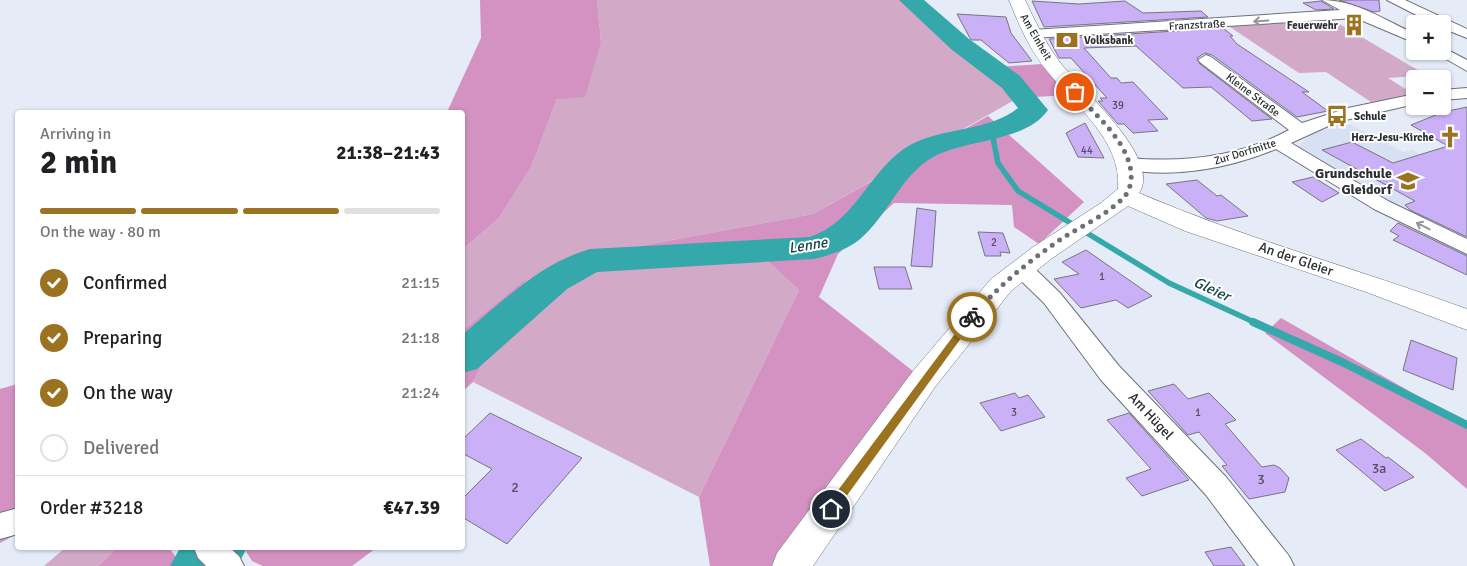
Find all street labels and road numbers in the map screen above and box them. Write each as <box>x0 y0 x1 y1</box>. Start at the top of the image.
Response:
street label: Am Einheit <box>1018 11 1055 63</box>
street label: Franzstraße <box>1168 17 1226 33</box>
street label: Kleine Straße <box>1224 71 1282 119</box>
street label: Zur Dorfmitte <box>1212 136 1278 168</box>
street label: An der Gleier <box>1256 238 1336 280</box>
street label: Am Hügel <box>1125 389 1177 443</box>

